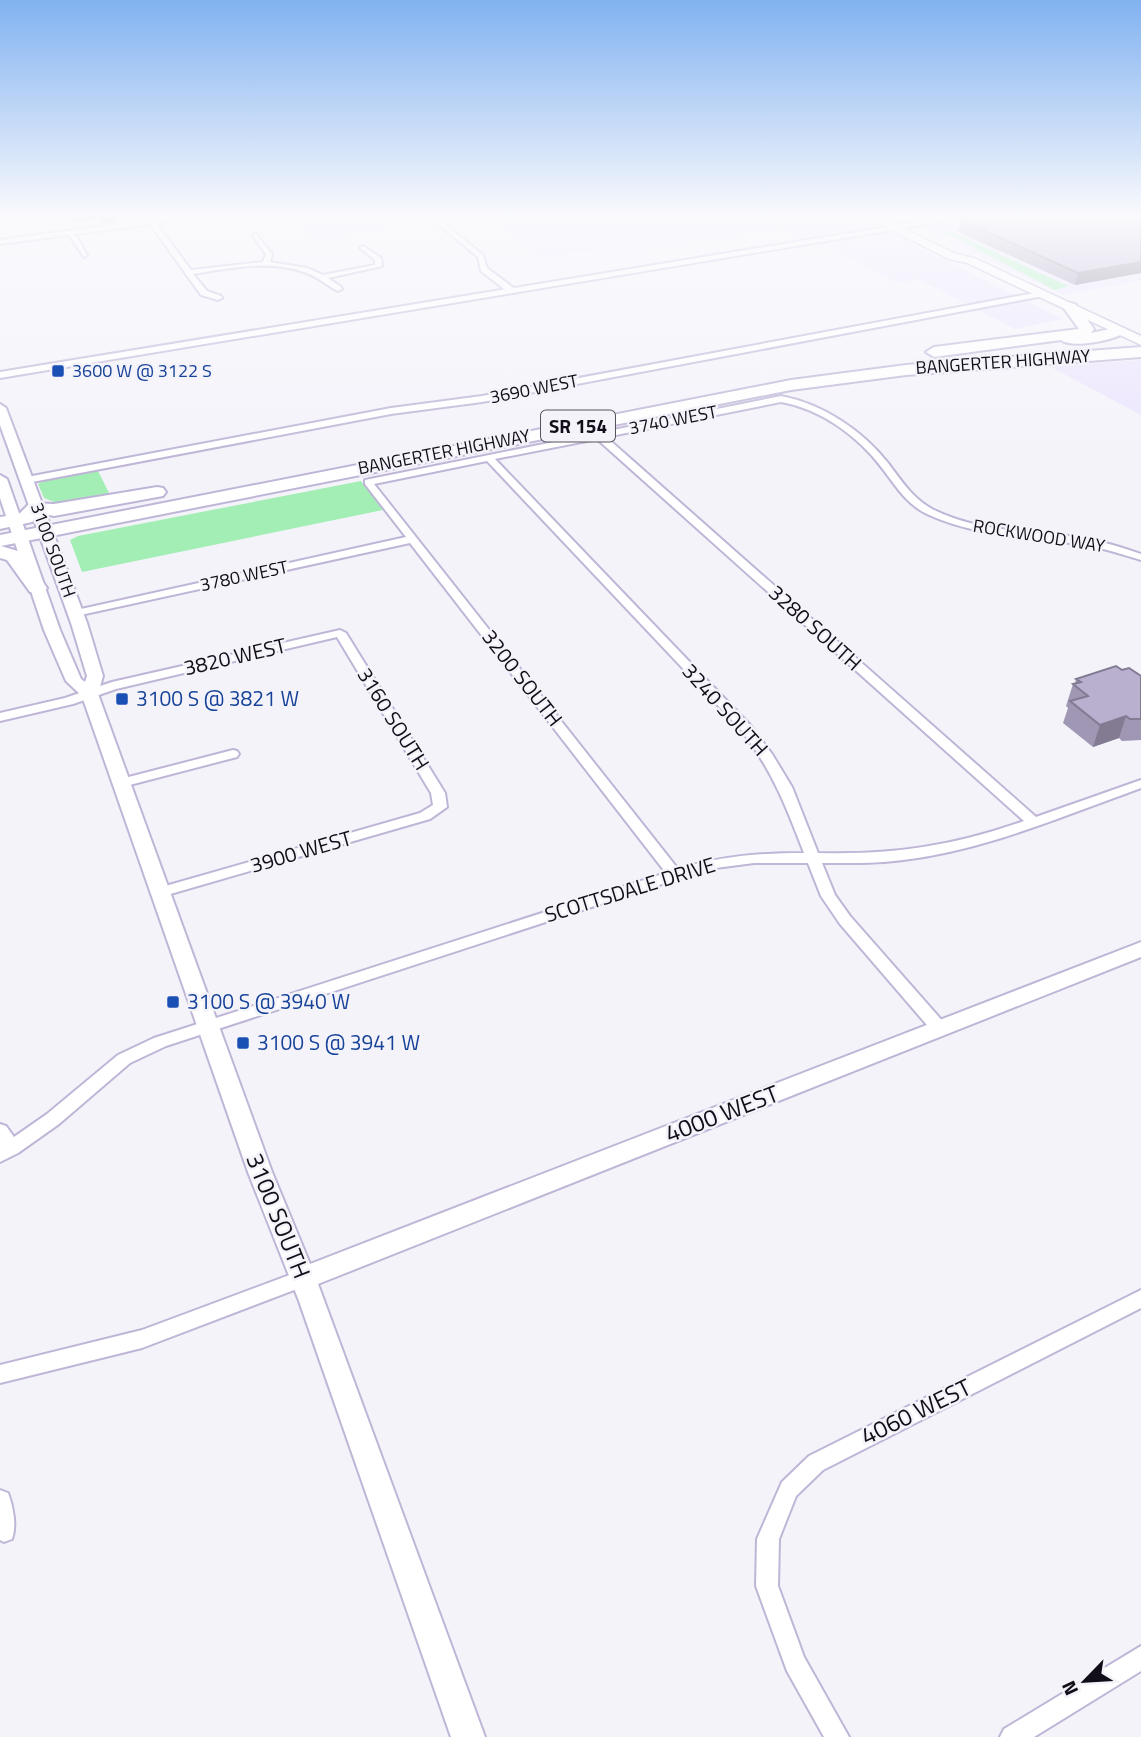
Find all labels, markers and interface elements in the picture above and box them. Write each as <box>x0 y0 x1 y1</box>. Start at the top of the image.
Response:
street label: BANGERTER HIGHWAY <box>915 342 1092 381</box>
place label: 3600 W @ 3122 S <box>72 357 212 384</box>
marker: 3600 W @ 3122 S <box>50 363 66 379</box>
street label: 3690 WEST <box>487 367 581 410</box>
street label: 3740 WEST <box>626 398 720 441</box>
road number: SR 154 <box>541 410 615 442</box>
street label: BANGERTER HIGHWAY <box>355 421 533 481</box>
street label: 3100 SOUTH <box>24 499 83 601</box>
street label: ROCKWOOD WAY <box>971 512 1107 559</box>
street label: 3780 WEST <box>197 553 291 598</box>
street label: 3280 SOUTH <box>762 577 869 678</box>
street label: 3200 SOUTH <box>475 622 571 733</box>
street label: 3820 WEST <box>180 629 289 683</box>
street label: 3240 SOUTH <box>675 656 776 763</box>
street label: 3160 SOUTH <box>350 661 438 776</box>
place label: 3100 S @ 3821 W <box>136 682 299 714</box>
marker: 3100 S @ 3821 W <box>114 691 130 707</box>
street label: 3900 WEST <box>246 821 355 881</box>
street label: SCOTTSDALE DRIVE <box>540 848 719 930</box>
place label: 3100 S @ 3940 W <box>187 985 350 1017</box>
marker: 3100 S @ 3940 W <box>165 994 181 1010</box>
place label: 3100 S @ 3941 W <box>257 1026 420 1058</box>
marker: 3100 S @ 3941 W <box>235 1035 251 1051</box>
street label: 4000 WEST <box>660 1075 784 1151</box>
street label: 3100 SOUTH <box>237 1148 320 1284</box>
street label: 4060 WEST <box>854 1369 977 1453</box>
north arrow <box>1050 1646 1120 1716</box>
text: N <box>1053 1676 1085 1700</box>

